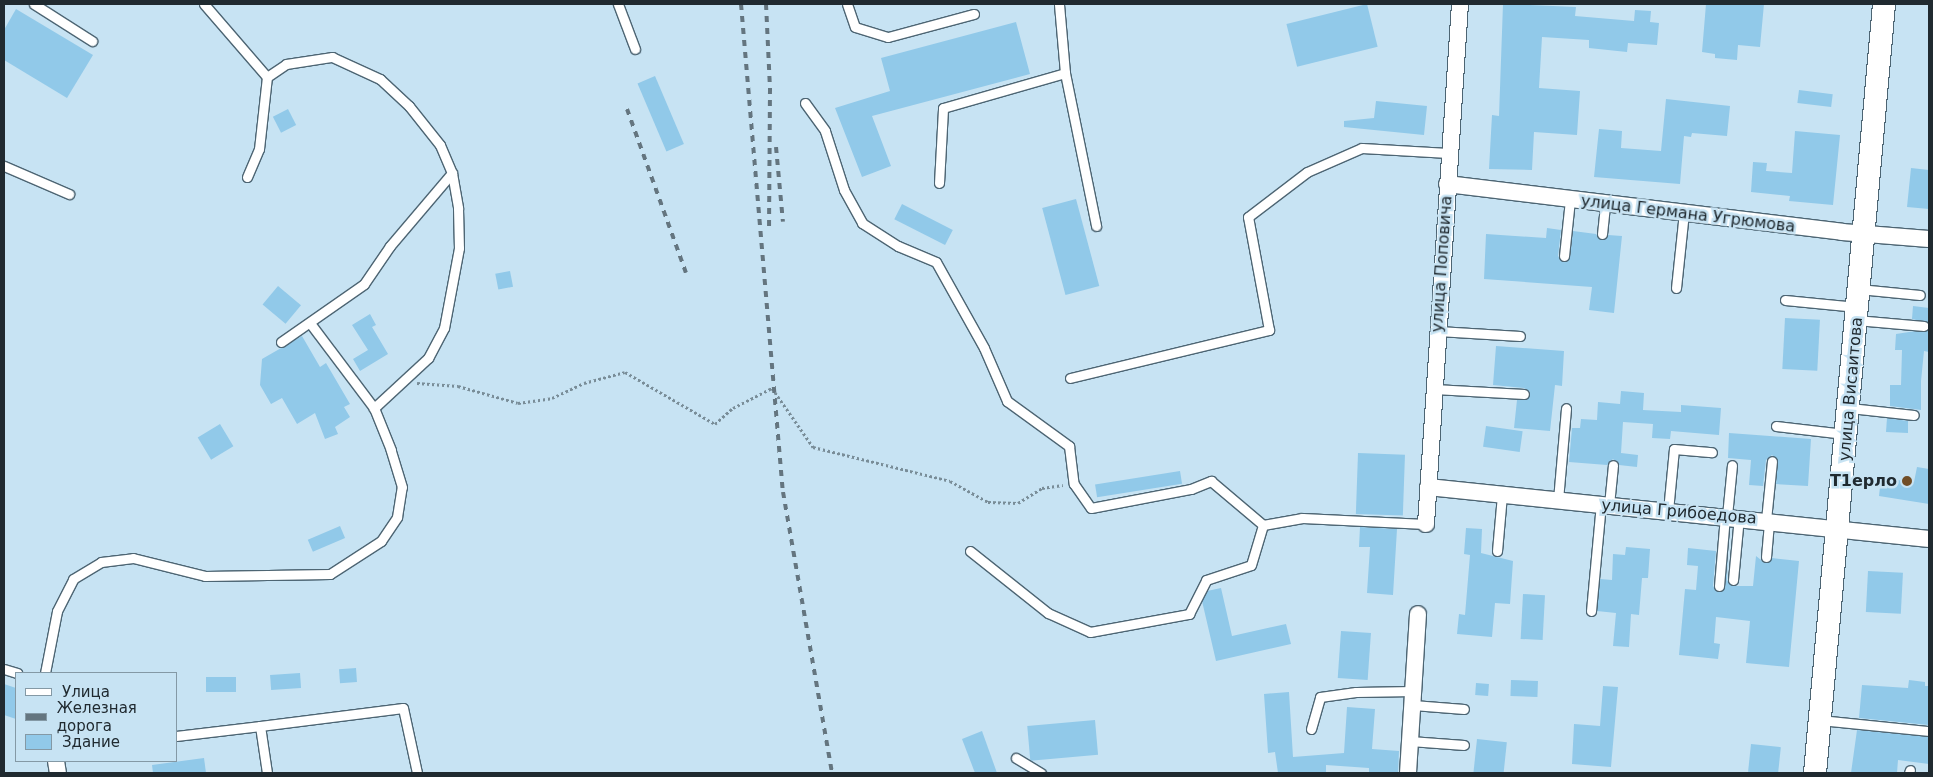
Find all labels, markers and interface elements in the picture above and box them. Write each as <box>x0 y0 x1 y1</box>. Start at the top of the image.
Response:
street label: улица Германа Угрюмова <box>1580 191 1796 237</box>
street label: улица Поповича <box>1428 195 1456 333</box>
street label: улица Висаитова <box>1835 316 1867 462</box>
place label: Т1ерло <box>1830 471 1897 491</box>
marker: Т1ерло <box>1901 475 1913 487</box>
street label: улица Грибоедова <box>1601 496 1757 528</box>
legend <box>15 672 178 762</box>
text: Улица <box>62 683 110 701</box>
text: Железная дорога <box>57 699 137 735</box>
text: Здание <box>62 733 120 751</box>

